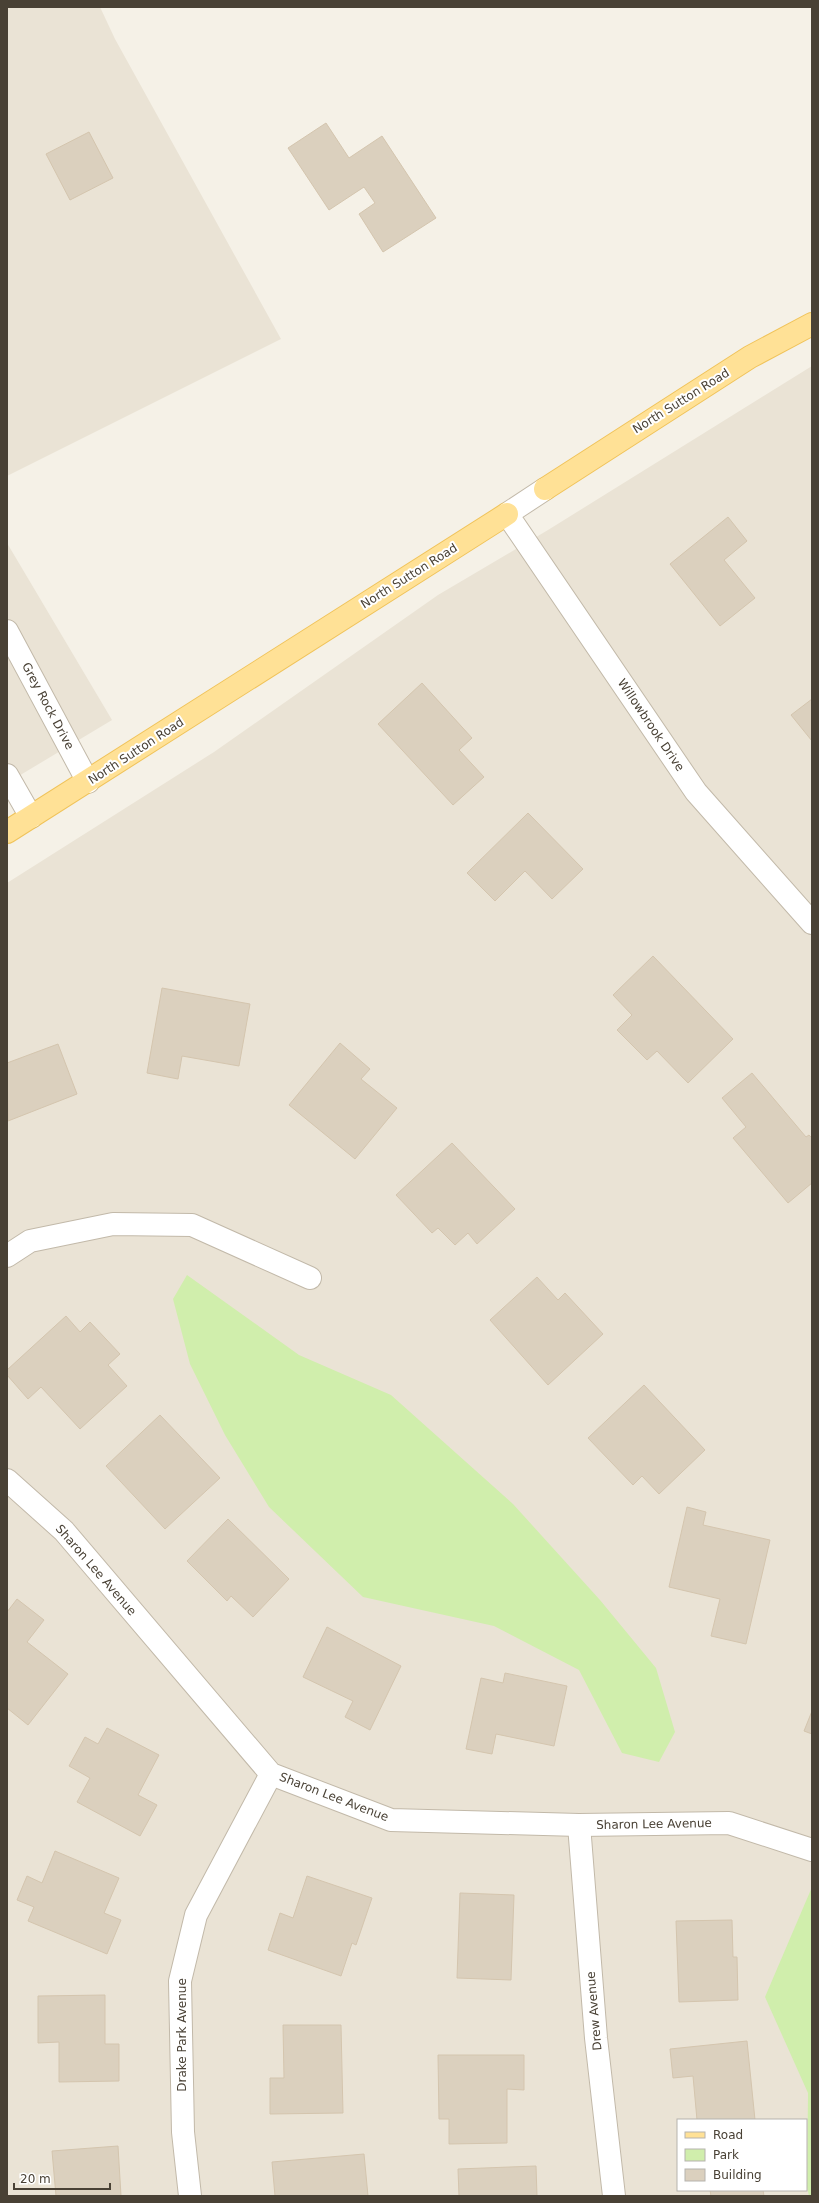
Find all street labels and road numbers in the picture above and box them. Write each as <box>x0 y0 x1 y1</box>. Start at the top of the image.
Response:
street label: North Sutton Road <box>630 366 732 436</box>
street label: North Sutton Road <box>358 541 460 611</box>
street label: Grey Rock Drive <box>19 660 77 752</box>
street label: Willowbrook Drive <box>615 676 687 774</box>
street label: North Sutton Road <box>86 715 186 787</box>
street label: Sharon Lee Avenue <box>53 1522 139 1618</box>
street label: Sharon Lee Avenue <box>278 1770 390 1824</box>
street label: Sharon Lee Avenue <box>596 1816 712 1832</box>
street label: Drew Avenue <box>584 1971 604 2051</box>
street label: Drake Park Avenue <box>175 1978 189 2092</box>

